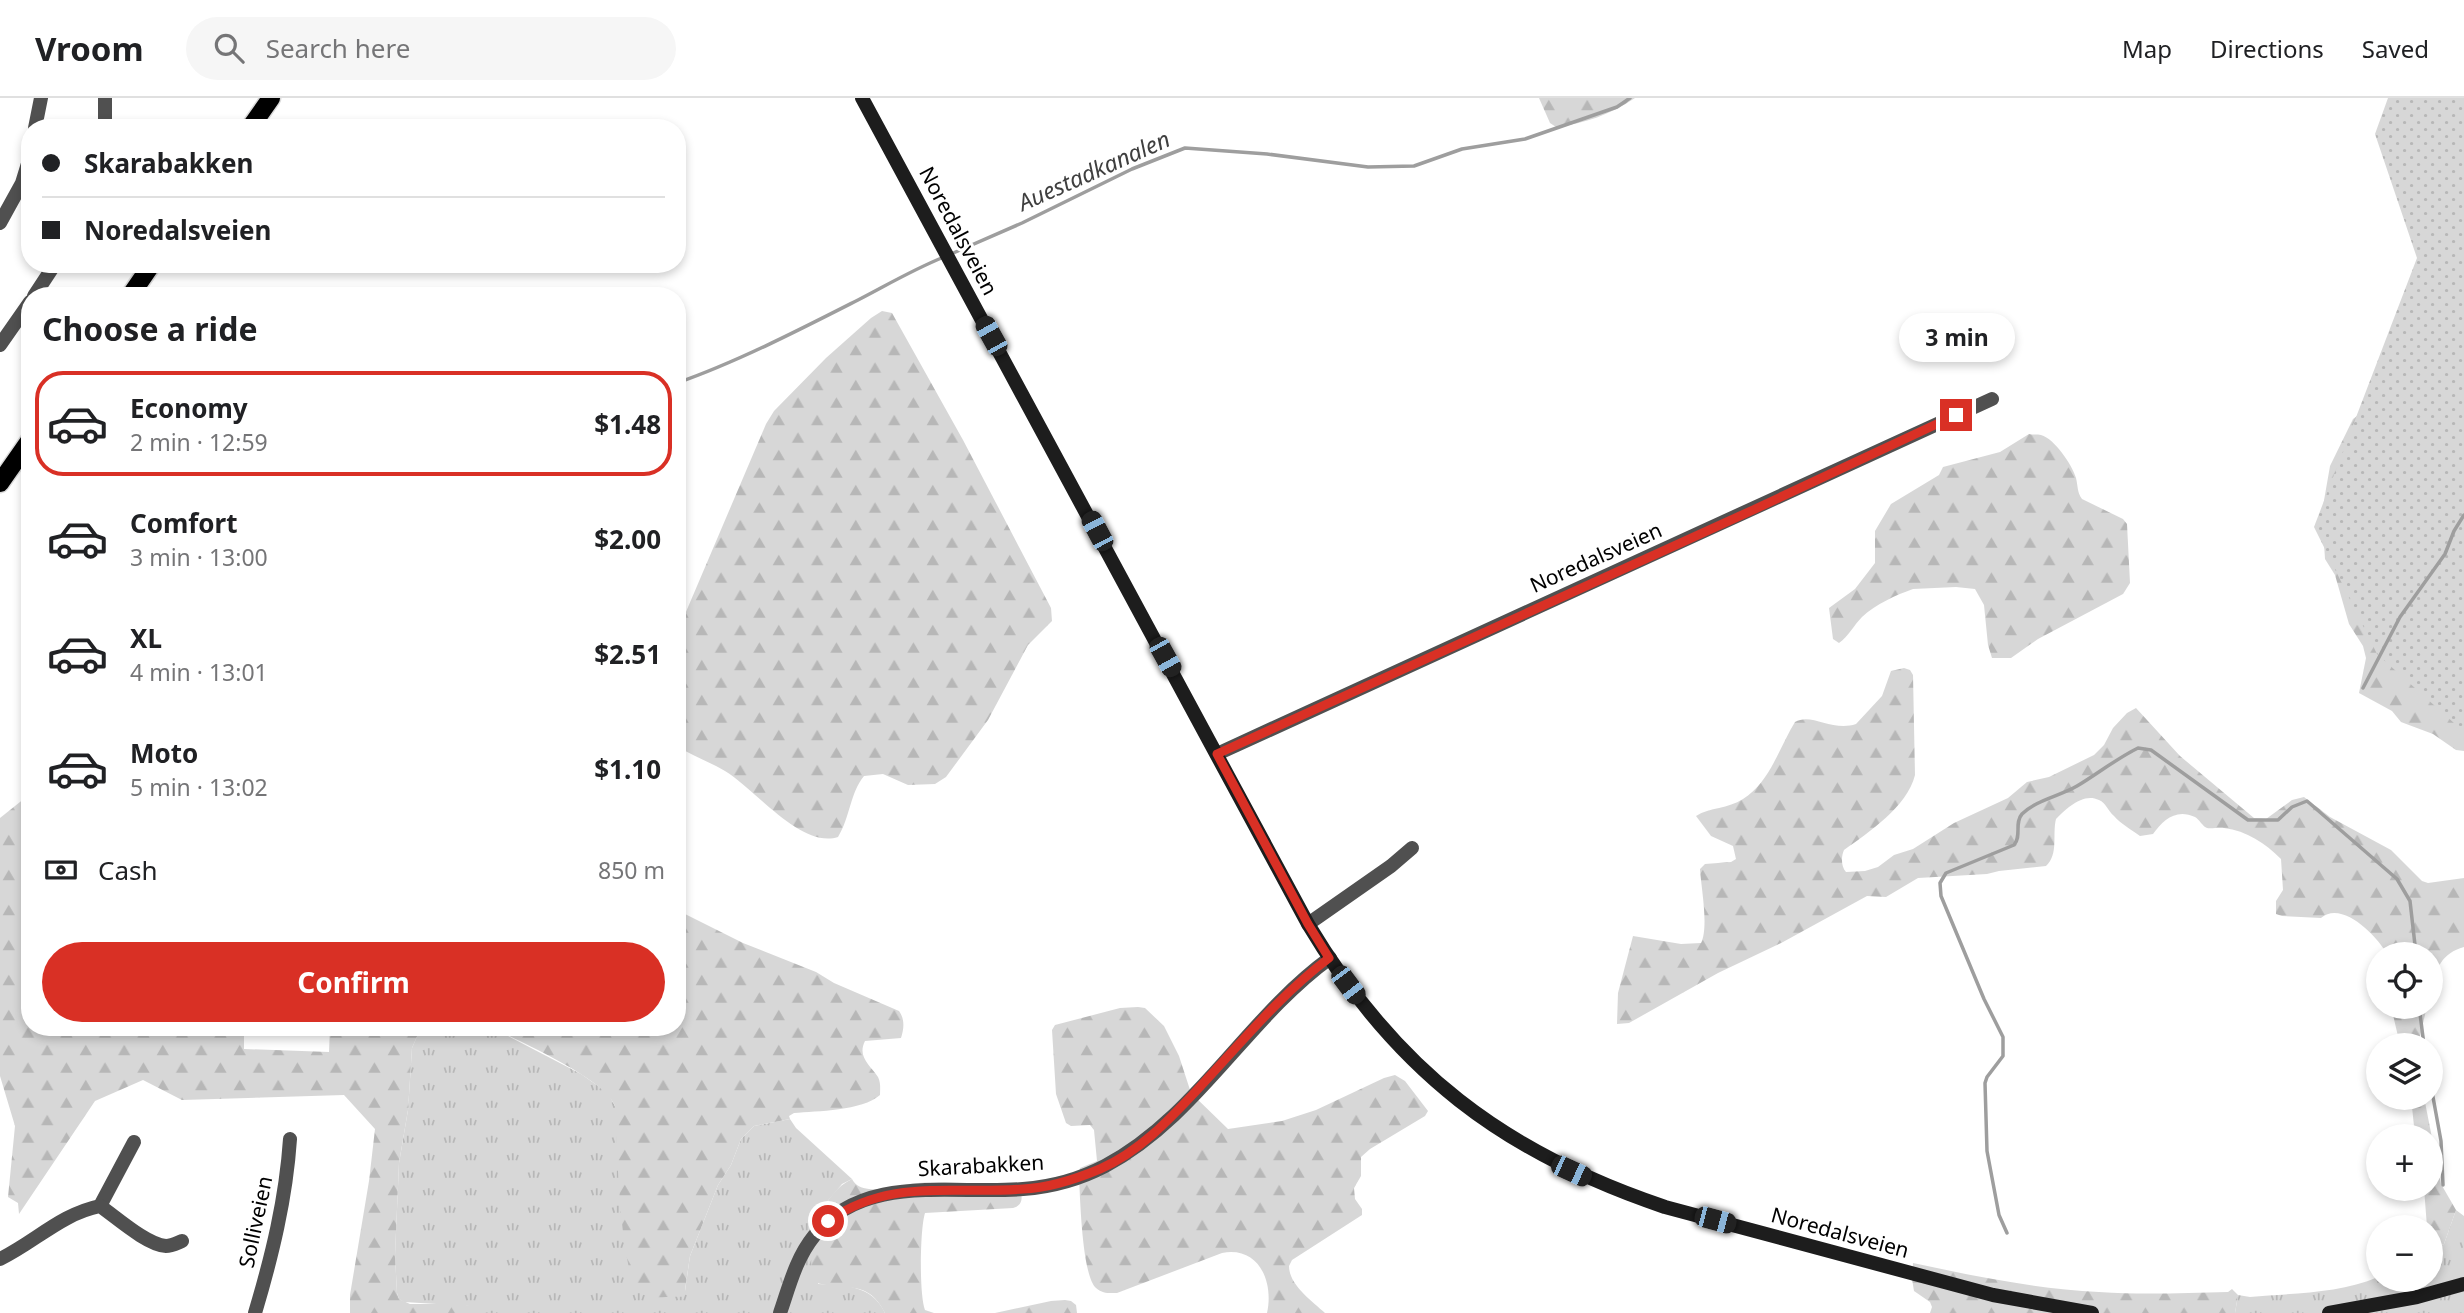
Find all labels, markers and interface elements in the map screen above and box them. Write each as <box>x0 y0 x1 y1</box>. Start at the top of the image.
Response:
search box <box>186 17 676 80</box>
text: Vroom <box>35 26 144 71</box>
icon: search <box>210 29 248 67</box>
text: Search here <box>266 30 410 66</box>
text: Map <box>2122 32 2172 65</box>
text: Directions <box>2210 32 2324 65</box>
text: Saved <box>2362 32 2429 65</box>
water label: Auestadkanalen <box>1011 122 1175 219</box>
text: Skarabakken <box>84 145 253 181</box>
street label: Noredalsveien <box>913 161 1005 300</box>
text: Noredalsveien <box>84 212 271 248</box>
text: Choose a ride <box>42 307 258 350</box>
car <box>972 313 1011 359</box>
callout: 3 min <box>1898 314 2014 362</box>
text: 3 min <box>1925 321 1989 353</box>
text: Economy <box>130 390 248 426</box>
icon: car <box>46 392 109 455</box>
route end <box>1940 399 1972 431</box>
text: $1.48 <box>594 406 661 442</box>
text: 2 min · 12:59 <box>130 426 268 458</box>
text: Comfort <box>130 505 238 541</box>
icon: car <box>46 507 109 570</box>
car <box>1078 508 1117 554</box>
street label: Noredalsveien <box>1525 515 1666 599</box>
text: $2.00 <box>594 521 661 557</box>
text: 3 min · 13:00 <box>130 541 268 573</box>
text: XL <box>130 620 162 656</box>
icon: car <box>46 622 109 685</box>
car <box>1146 634 1185 680</box>
text: $2.51 <box>594 636 661 672</box>
text: 4 min · 13:01 <box>130 656 268 688</box>
text: Moto <box>130 735 198 771</box>
icon: car <box>46 737 109 800</box>
text: $1.10 <box>594 751 661 787</box>
text: 5 min · 13:02 <box>130 771 268 803</box>
icon: cash <box>42 851 80 889</box>
text: Cash <box>98 852 158 888</box>
text: 850 m <box>598 854 665 886</box>
button: Confirm <box>42 942 665 1022</box>
map controls <box>2366 942 2443 1292</box>
button: locate <box>2366 942 2443 1019</box>
car <box>1327 962 1370 1008</box>
button: layers <box>2366 1033 2443 1110</box>
button: + <box>2366 1124 2443 1201</box>
street label: Skarabakken <box>917 1148 1045 1182</box>
car <box>1548 1153 1595 1189</box>
street label: Solliveien <box>232 1173 278 1270</box>
street label: Noredalsveien <box>1768 1200 1912 1264</box>
car <box>1692 1204 1739 1236</box>
route start <box>812 1205 844 1237</box>
button: − <box>2366 1215 2443 1292</box>

